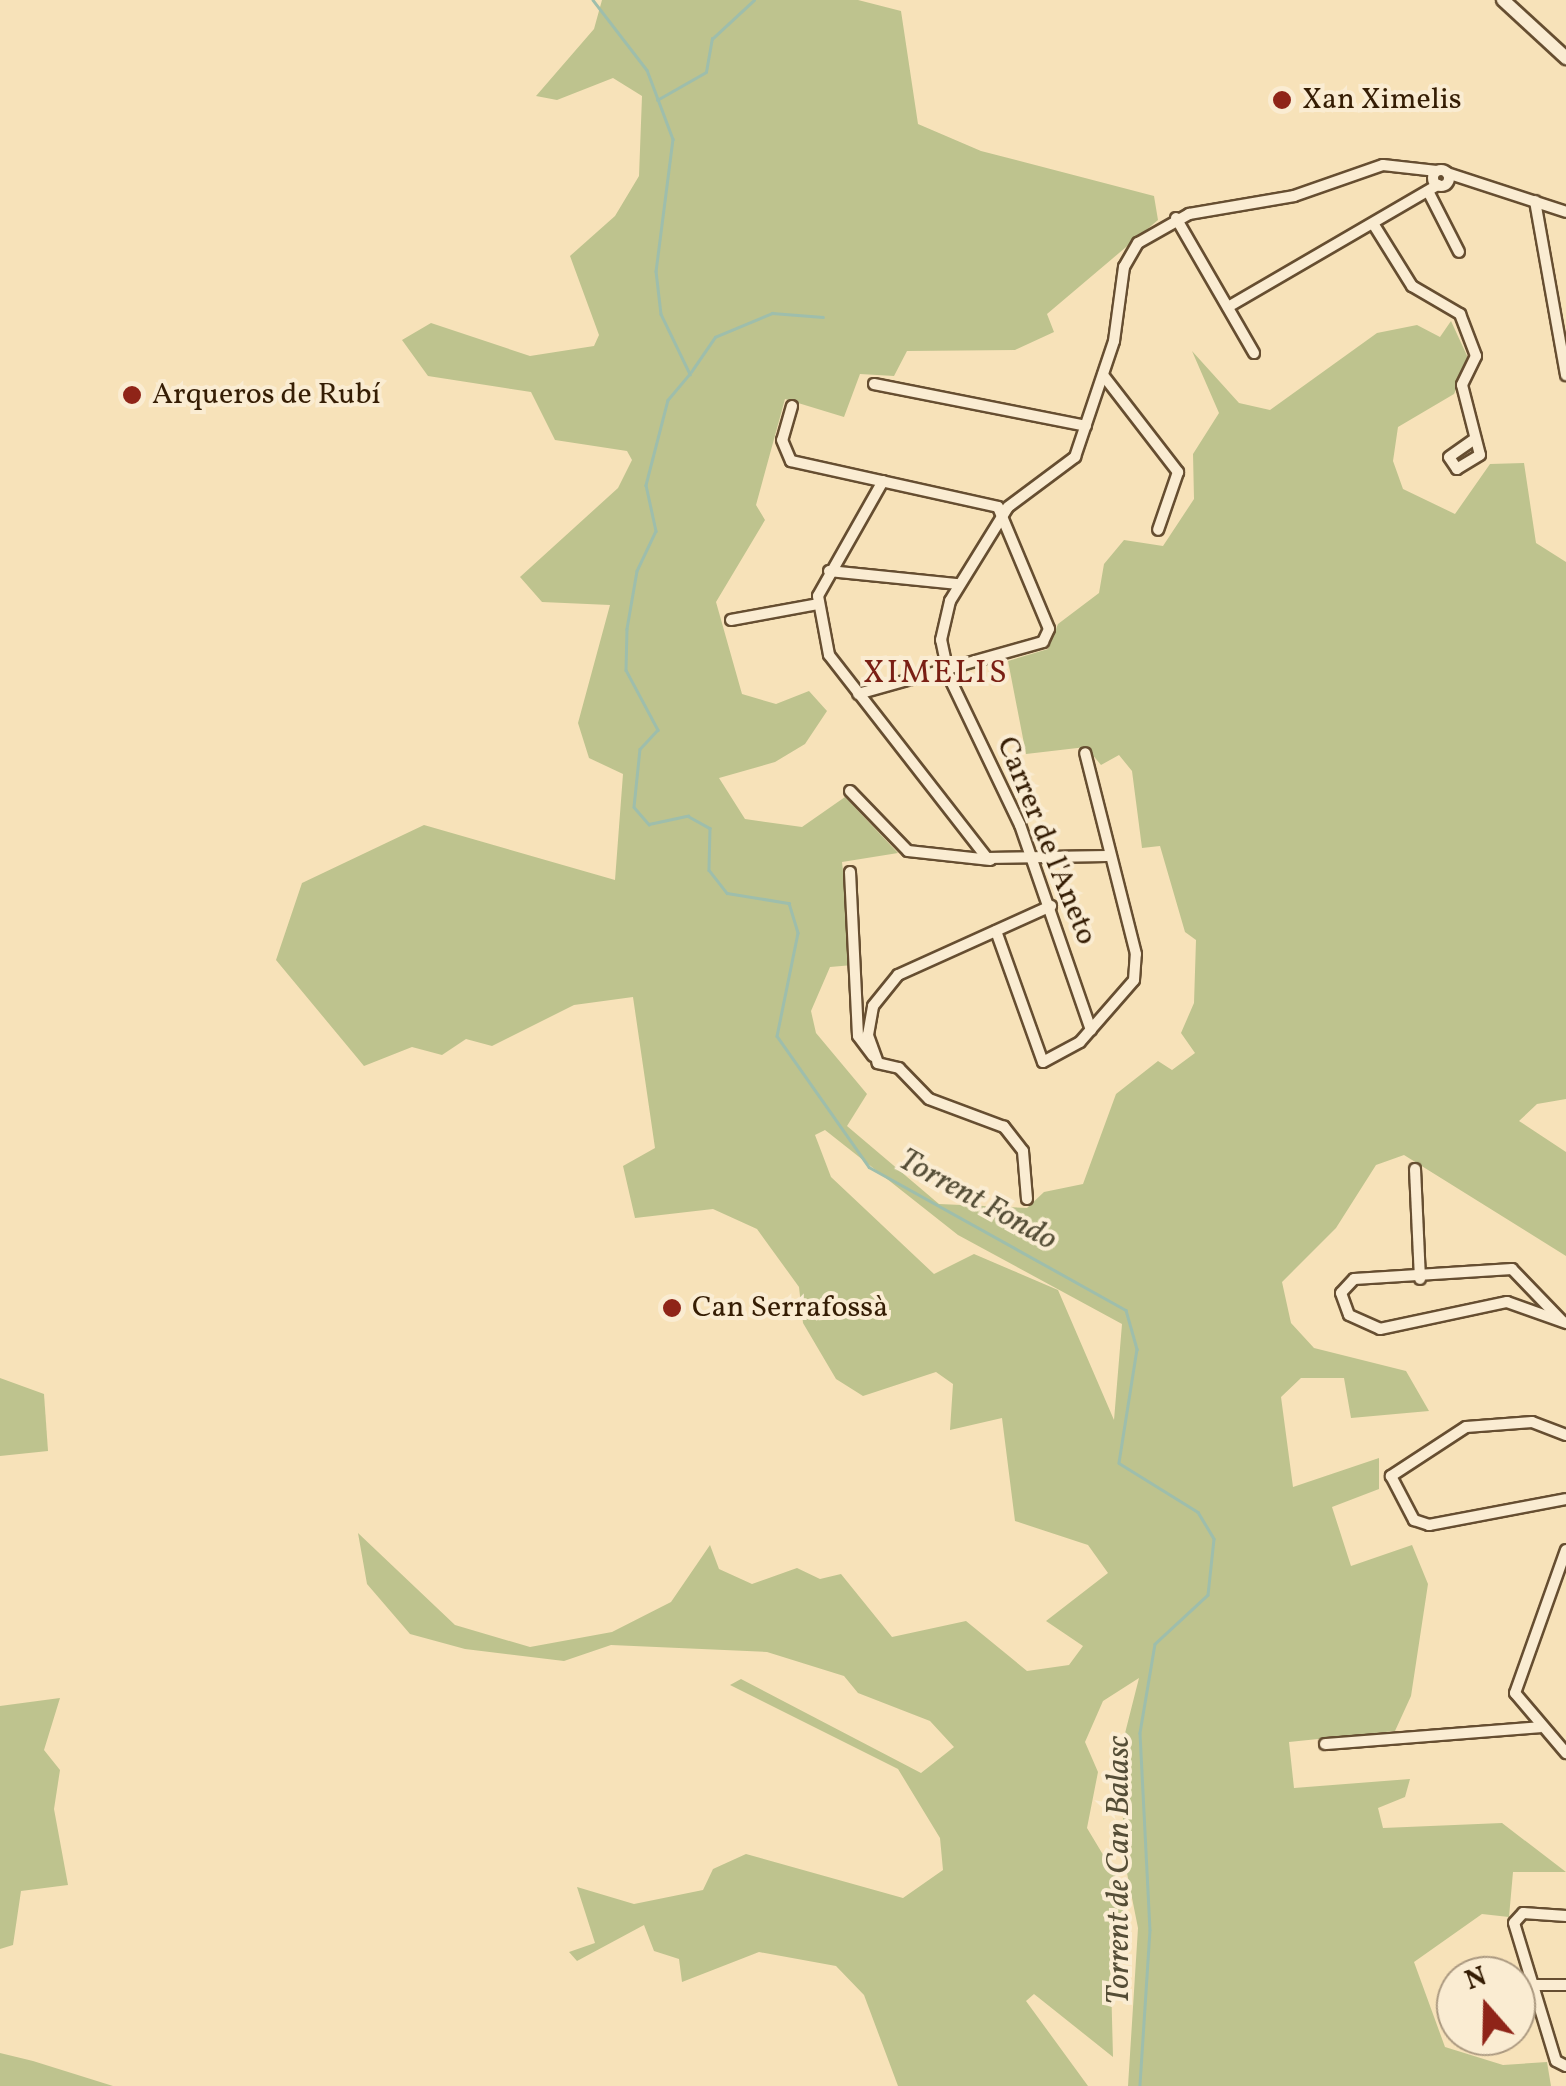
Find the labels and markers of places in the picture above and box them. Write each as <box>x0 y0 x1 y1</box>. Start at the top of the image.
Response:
place label: Xan Ximelis <box>1302 82 1462 118</box>
marker: Xan Ximelis <box>1271 89 1293 111</box>
place label: Arqueros de Rubí <box>152 377 381 413</box>
marker: Arqueros de Rubí <box>121 384 143 406</box>
place label: Can Serrafossà <box>692 1290 888 1326</box>
marker: Can Serrafossà <box>661 1297 683 1319</box>

